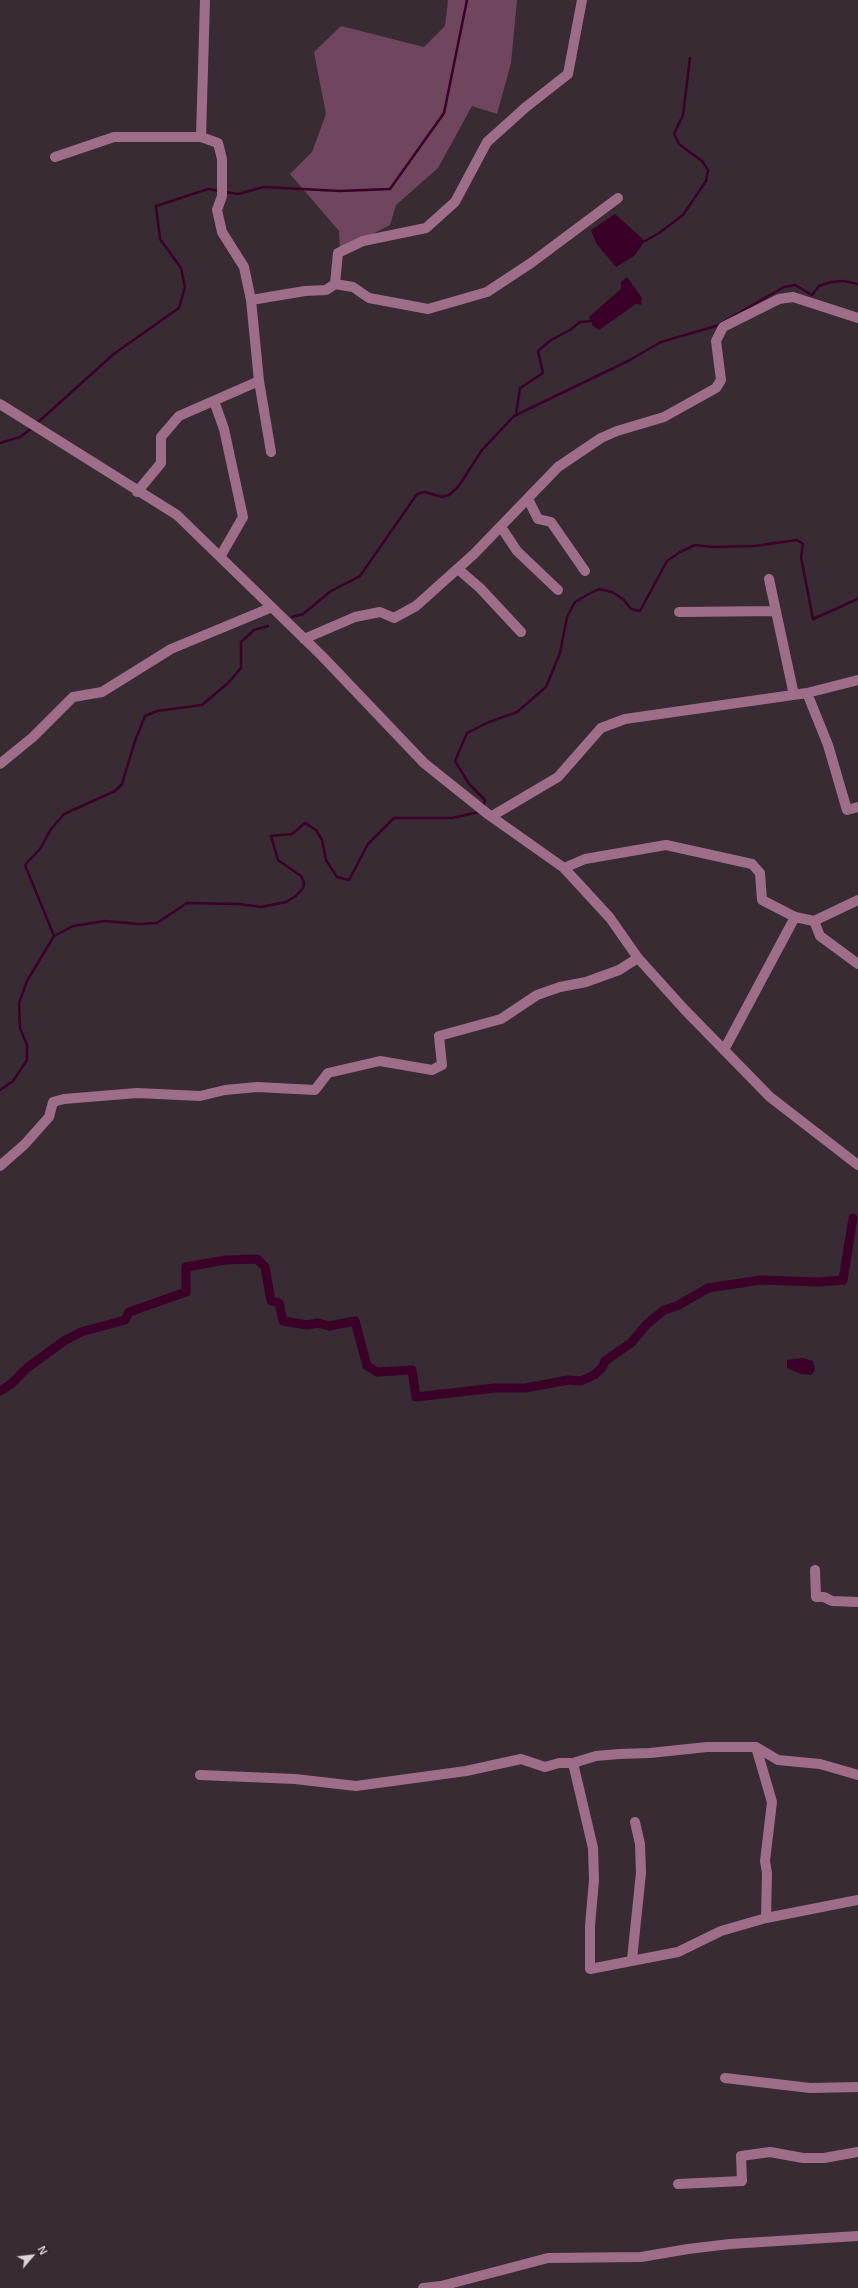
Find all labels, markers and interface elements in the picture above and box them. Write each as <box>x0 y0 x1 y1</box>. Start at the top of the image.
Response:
north arrow <box>12 2236 52 2276</box>
text: N <box>35 2244 50 2257</box>

